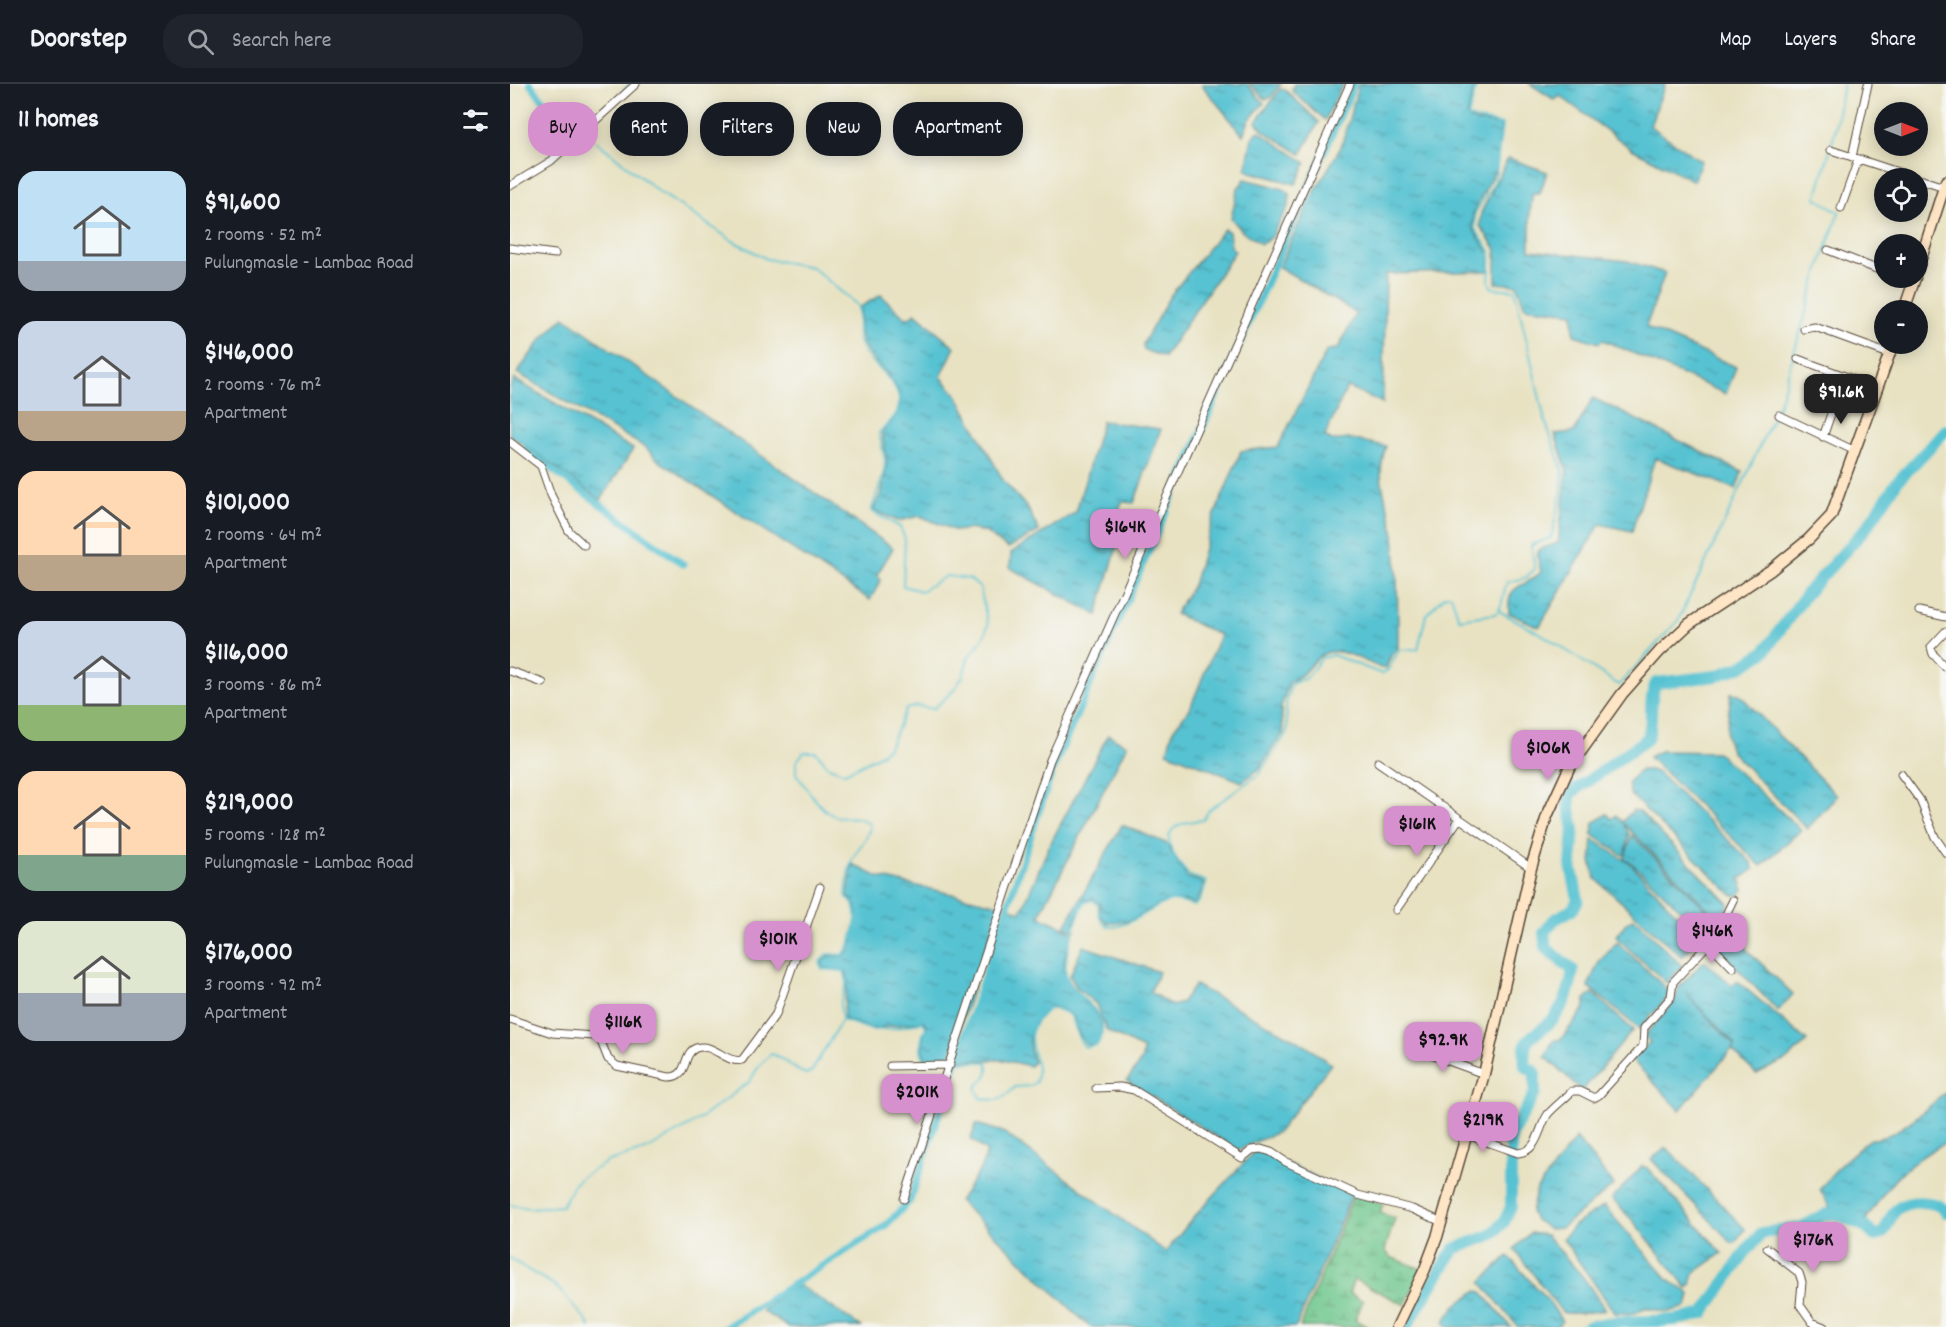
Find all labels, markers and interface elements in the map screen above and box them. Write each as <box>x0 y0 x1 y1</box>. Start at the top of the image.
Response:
search box <box>163 14 583 68</box>
text: Doorstep <box>30 21 127 61</box>
icon: search <box>184 25 217 58</box>
text: Search here <box>232 26 332 57</box>
text: Map <box>1720 26 1751 56</box>
text: Layers <box>1784 26 1837 56</box>
text: Share <box>1870 26 1916 56</box>
text: 11 homes <box>18 102 99 139</box>
chip: Buy <box>528 102 598 156</box>
chip: Rent <box>610 102 688 156</box>
chip: Filters <box>700 102 794 156</box>
chip: New <box>806 102 881 156</box>
chip: Apartment <box>893 102 1023 156</box>
north arrow <box>1874 102 1928 156</box>
map controls <box>1874 102 1928 354</box>
icon: filters <box>459 104 492 137</box>
button: locate <box>1874 168 1928 222</box>
text: $91,600 <box>204 185 281 222</box>
icon: home <box>66 195 138 267</box>
text: 2 rooms · 52 m² <box>204 222 322 250</box>
button: + <box>1874 234 1928 288</box>
text: Pulungmasle - Lambac Road <box>204 250 414 278</box>
button: − <box>1874 300 1928 354</box>
text: $146,000 <box>204 335 294 372</box>
icon: home <box>66 345 138 417</box>
text: 2 rooms · 76 m² <box>204 372 322 400</box>
pin: $91.6K <box>1792 374 1890 425</box>
text: $91.6K <box>1818 379 1864 407</box>
text: Apartment <box>204 400 287 428</box>
text: $101,000 <box>204 485 290 522</box>
icon: home <box>66 495 138 567</box>
pin: $164K <box>1083 509 1167 560</box>
text: $164K <box>1104 514 1146 542</box>
text: 2 rooms · 64 m² <box>204 522 322 550</box>
text: Apartment <box>204 550 287 578</box>
text: $116,000 <box>204 635 289 672</box>
icon: home <box>66 645 138 717</box>
text: 3 rooms · 86 m² <box>204 672 322 700</box>
text: Apartment <box>204 700 287 728</box>
pin: $106K <box>1506 730 1590 781</box>
text: $106K <box>1526 735 1570 763</box>
text: $219,000 <box>204 785 294 822</box>
icon: home <box>66 795 138 867</box>
pin: $161K <box>1375 806 1459 857</box>
text: $161K <box>1398 811 1436 839</box>
text: 5 rooms · 128 m² <box>204 822 326 850</box>
text: Pulungmasle - Lambac Road <box>204 850 414 878</box>
pin: $146K <box>1670 913 1754 964</box>
text: $146K <box>1691 918 1733 946</box>
pin: $101K <box>736 921 820 972</box>
text: $101K <box>758 926 798 954</box>
text: $176,000 <box>204 935 293 972</box>
icon: home <box>66 945 138 1017</box>
text: 3 rooms · 92 m² <box>204 972 322 1000</box>
text: Apartment <box>204 1000 287 1028</box>
pin: $116K <box>581 1004 665 1055</box>
text: $116K <box>604 1009 642 1037</box>
pin: $92.9K <box>1394 1022 1492 1073</box>
text: $92.9K <box>1418 1027 1468 1055</box>
pin: $201K <box>875 1074 959 1125</box>
text: $201K <box>895 1079 939 1107</box>
pin: $219K <box>1441 1102 1525 1153</box>
text: $219K <box>1462 1107 1504 1135</box>
pin: $176K <box>1771 1222 1855 1273</box>
text: $176K <box>1792 1227 1834 1255</box>

